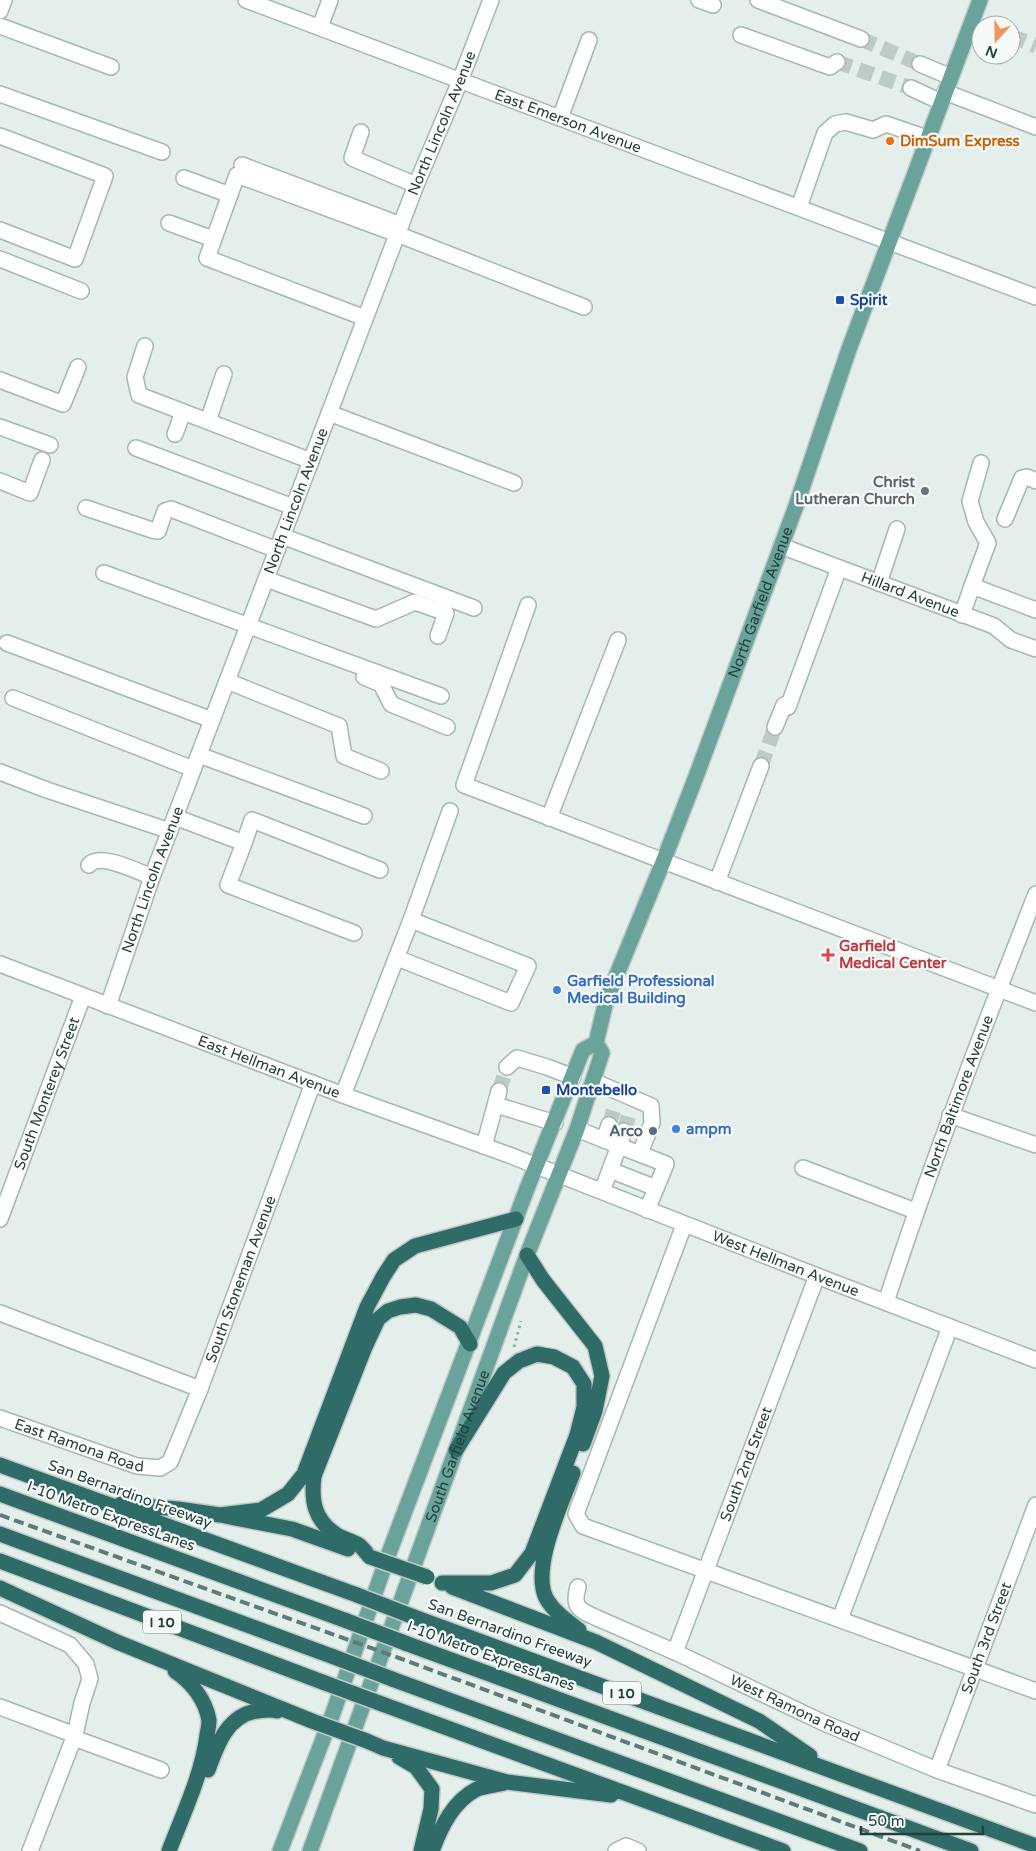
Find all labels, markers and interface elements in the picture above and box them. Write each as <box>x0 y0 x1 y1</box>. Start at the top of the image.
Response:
north arrow <box>971 15 1021 65</box>
text: N <box>983 42 1000 62</box>
street label: North Lincoln Avenue <box>404 48 480 198</box>
street label: East Emerson Avenue <box>492 85 644 157</box>
place label: DimSum Express <box>900 132 1020 151</box>
marker: DimSum Express <box>884 135 896 147</box>
place label: Spirit <box>850 291 888 310</box>
marker: Spirit <box>834 294 846 306</box>
street label: North Lincoln Avenue <box>260 425 332 576</box>
place label: Christ Lutheran Church <box>795 473 915 508</box>
marker: Christ Lutheran Church <box>919 485 931 497</box>
street label: North Garfield Avenue <box>724 524 797 680</box>
street label: Hillard Avenue <box>859 568 962 621</box>
street label: North Lincoln Avenue <box>118 804 187 955</box>
place label: Garfield Medical Center <box>839 937 947 972</box>
marker: Garfield Medical Center <box>821 948 835 962</box>
place label: Garfield Professional Medical Building <box>567 972 715 1008</box>
marker: Garfield Professional Medical Building <box>551 984 563 996</box>
street label: North Baltimore Avenue <box>920 1013 997 1180</box>
street label: South Monterey Street <box>10 1014 83 1172</box>
street label: East Hellman Avenue <box>195 1031 343 1102</box>
place label: Montebello <box>556 1081 637 1099</box>
marker: Montebello <box>540 1084 552 1096</box>
place label: ampm <box>686 1120 731 1139</box>
place label: Arco <box>609 1122 643 1140</box>
marker: ampm <box>670 1123 682 1135</box>
marker: Arco <box>647 1125 659 1137</box>
street label: South Stoneman Avenue <box>202 1193 280 1365</box>
street label: West Hellman Avenue <box>710 1227 862 1300</box>
street label: South Garfield Avenue <box>421 1367 493 1525</box>
street label: South 2nd Street <box>716 1404 776 1524</box>
street label: East Ramona Road <box>12 1415 145 1476</box>
street label: San Bernardino Freeway <box>46 1456 214 1532</box>
street label: I-10 Metro ExpressLanes <box>25 1477 197 1555</box>
street label: South 3rd Street <box>957 1579 1015 1696</box>
street label: San Bernardino Freeway <box>426 1595 594 1671</box>
road number: I 10 <box>143 1610 181 1634</box>
street label: I-10 Metro ExpressLanes <box>405 1617 577 1695</box>
street label: West Ramona Road <box>727 1671 862 1746</box>
road number: I 10 <box>603 1682 641 1705</box>
scale bar <box>861 1804 984 1836</box>
text: 50 m <box>868 1812 905 1830</box>

